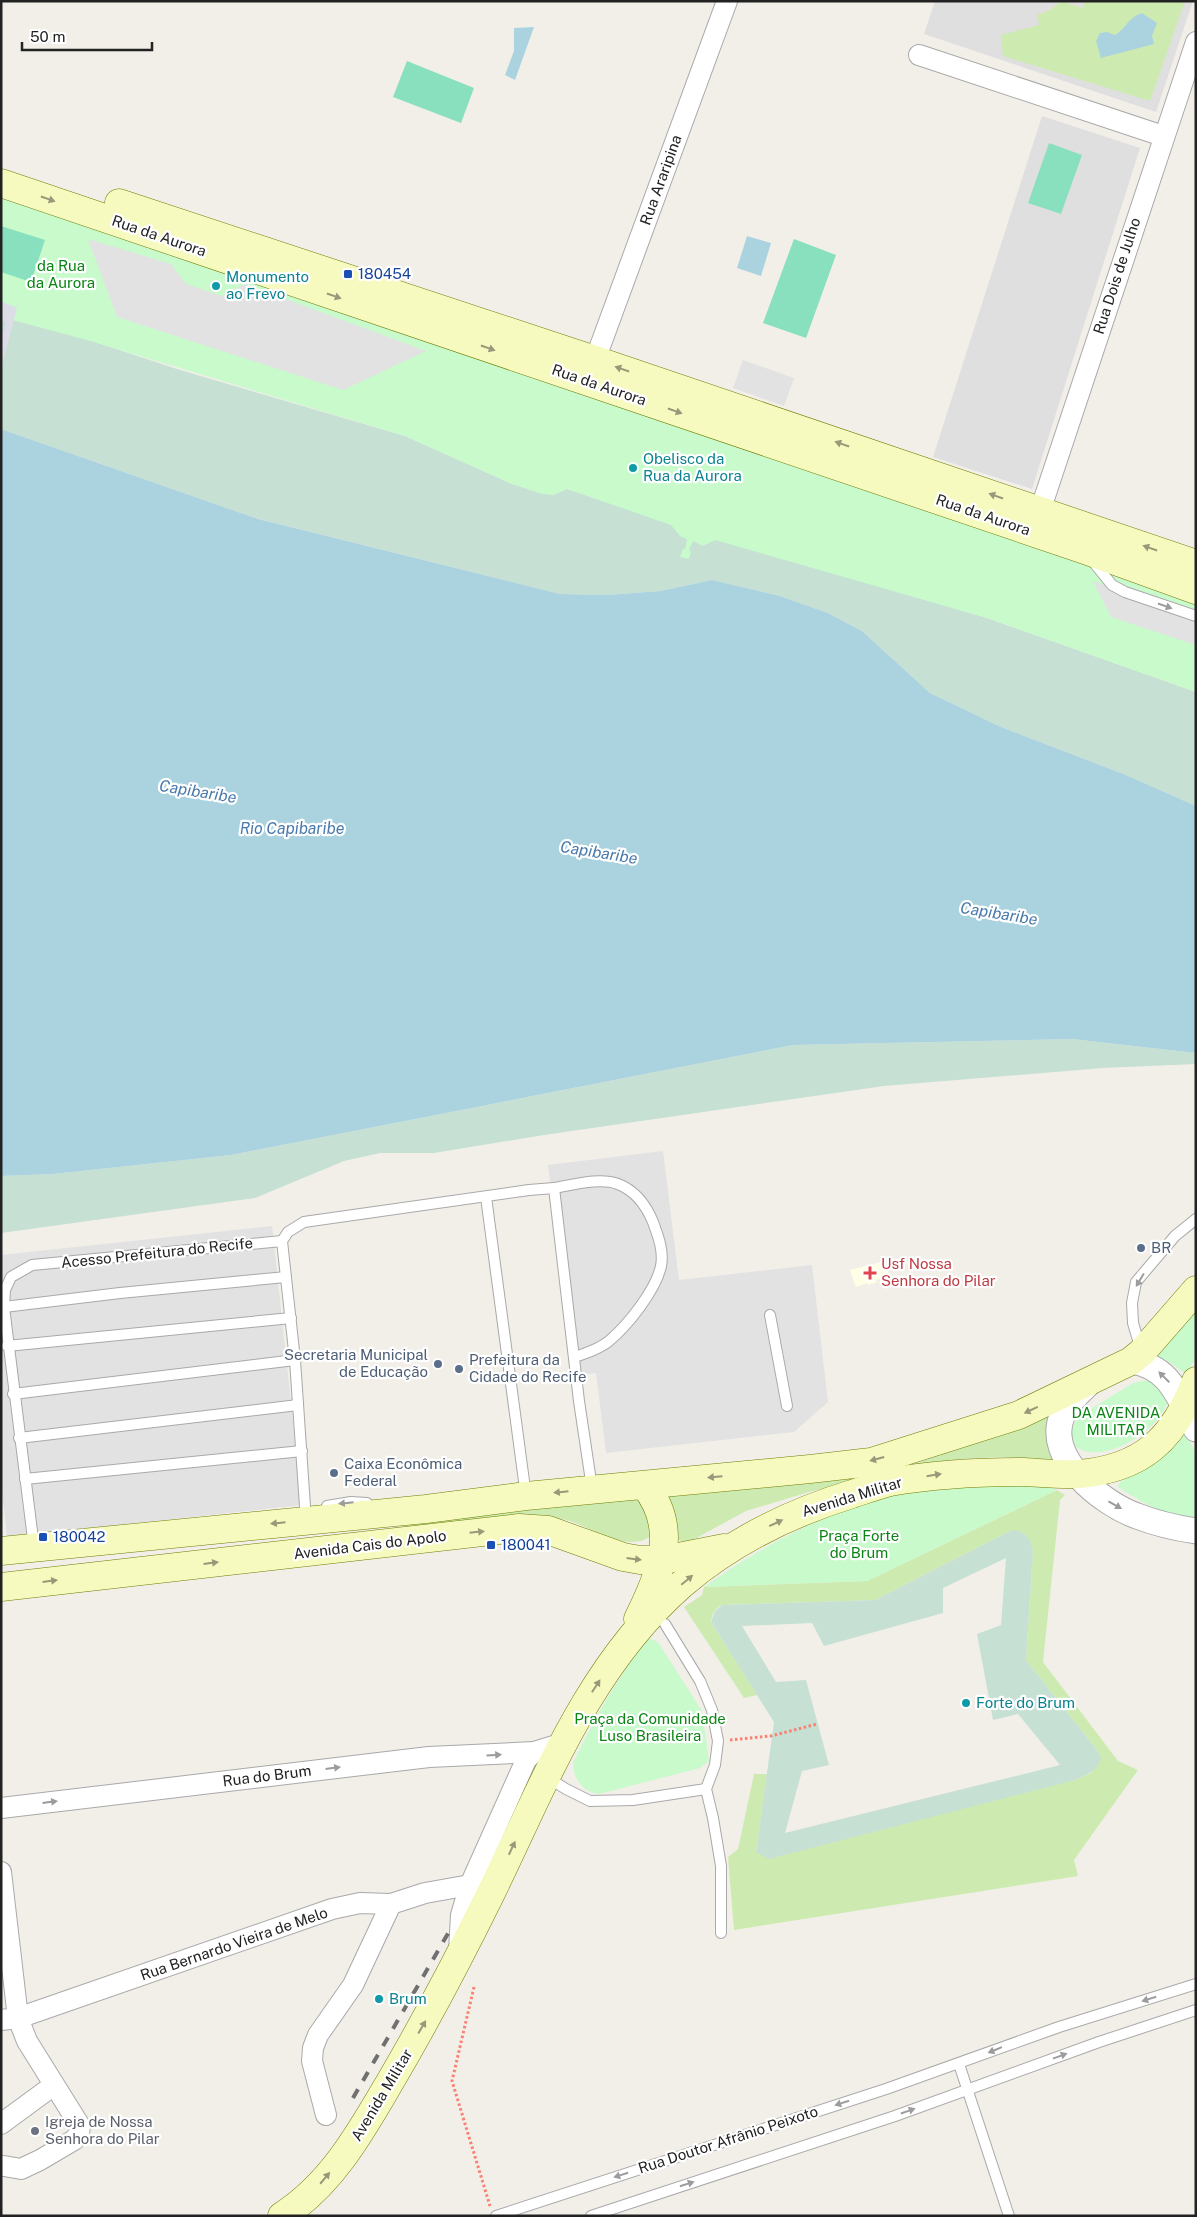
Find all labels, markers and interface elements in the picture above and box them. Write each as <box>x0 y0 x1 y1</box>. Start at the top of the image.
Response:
scale bar <box>22 20 152 52</box>
text: 50 m <box>30 28 65 45</box>
street label: Rua Araripina <box>636 132 685 227</box>
one-way arrow <box>40 195 55 203</box>
street label: Rua da Aurora <box>110 211 209 260</box>
street label: Rua Dois de Julho <box>1090 215 1143 336</box>
park label: da Rua da Aurora <box>27 257 95 291</box>
place label: 180454 <box>358 265 411 282</box>
place label: Monumento ao Frevo <box>226 268 309 302</box>
marker: 180454 <box>342 268 354 280</box>
marker: Monumento ao Frevo <box>210 280 222 292</box>
one-way arrow <box>327 292 342 300</box>
one-way arrow <box>481 344 496 352</box>
street label: Rua da Aurora <box>550 360 649 409</box>
one-way arrow <box>614 365 629 373</box>
one-way arrow <box>668 407 683 415</box>
one-way arrow <box>834 439 849 447</box>
place label: Obelisco da Rua da Aurora <box>643 450 742 484</box>
marker: Obelisco da Rua da Aurora <box>627 462 639 474</box>
street label: Rua da Aurora <box>934 490 1033 539</box>
one-way arrow <box>988 492 1003 500</box>
one-way arrow <box>1142 544 1157 551</box>
one-way arrow <box>1158 602 1173 610</box>
water label: Capibaribe <box>158 776 238 807</box>
water label: Rio Capibaribe <box>240 819 345 838</box>
water label: Capibaribe <box>559 837 639 868</box>
water label: Capibaribe <box>959 898 1039 929</box>
street label: Acesso Prefeitura do Recife <box>60 1234 254 1271</box>
place label: BR <box>1151 1239 1171 1256</box>
marker: BR <box>1135 1242 1147 1254</box>
place label: Usf Nossa Senhora do Pilar <box>881 1255 996 1289</box>
marker: Usf Nossa Senhora do Pilar <box>863 1266 877 1280</box>
one-way arrow <box>1135 1273 1144 1287</box>
place label: Secretaria Municipal de Educação <box>284 1346 428 1380</box>
place label: Prefeitura da Cidade do Recife <box>469 1351 587 1385</box>
marker: Secretaria Municipal de Educação <box>432 1358 444 1370</box>
marker: Prefeitura da Cidade do Recife <box>453 1363 465 1375</box>
one-way arrow <box>1159 1371 1171 1383</box>
park label: DA AVENIDA MILITAR <box>1072 1404 1161 1438</box>
one-way arrow <box>1024 1406 1038 1414</box>
place label: Caixa Econômica Federal <box>344 1455 462 1489</box>
one-way arrow <box>869 1456 884 1464</box>
marker: Caixa Econômica Federal <box>328 1467 340 1479</box>
one-way arrow <box>927 1471 943 1479</box>
street label: Avenida Militar <box>800 1473 904 1520</box>
one-way arrow <box>707 1474 723 1482</box>
one-way arrow <box>553 1489 569 1497</box>
one-way arrow <box>338 1499 354 1507</box>
one-way arrow <box>1108 1500 1122 1509</box>
one-way arrow <box>769 1519 783 1527</box>
one-way arrow <box>270 1520 286 1528</box>
street label: Avenida Cais do Apolo <box>293 1527 447 1562</box>
park label: Praça Forte do Brum <box>819 1527 899 1561</box>
place label: 180042 <box>53 1528 105 1545</box>
one-way arrow <box>469 1528 485 1536</box>
marker: 180042 <box>37 1531 49 1543</box>
place label: 180041 <box>501 1536 551 1553</box>
marker: 180041 <box>485 1539 497 1551</box>
one-way arrow <box>626 1555 642 1563</box>
one-way arrow <box>203 1559 219 1567</box>
one-way arrow <box>681 1575 694 1586</box>
one-way arrow <box>42 1577 58 1585</box>
one-way arrow <box>592 1679 601 1693</box>
place label: Forte do Brum <box>976 1694 1075 1711</box>
marker: Forte do Brum <box>960 1697 972 1709</box>
park label: Praça da Comunidade Luso Brasileira <box>574 1710 726 1744</box>
one-way arrow <box>487 1751 503 1759</box>
street label: Rua do Brum <box>222 1762 312 1789</box>
one-way arrow <box>325 1764 341 1772</box>
one-way arrow <box>42 1798 58 1806</box>
one-way arrow <box>509 1841 517 1855</box>
street label: Rua Bernardo Vieira de Melo <box>138 1903 330 1984</box>
place label: Brum <box>389 1990 427 2007</box>
marker: Brum <box>373 1993 385 2005</box>
one-way arrow <box>1142 1995 1157 2003</box>
one-way arrow <box>417 2020 426 2034</box>
street label: Avenida Militar <box>347 2046 416 2144</box>
one-way arrow <box>988 2047 1002 2055</box>
one-way arrow <box>1053 2052 1068 2059</box>
one-way arrow <box>834 2100 849 2108</box>
street label: Rua Doutor Afrânio Peixoto <box>636 2102 820 2177</box>
one-way arrow <box>900 2107 915 2114</box>
place label: Igreja de Nossa Senhora do Pilar <box>45 2113 160 2147</box>
marker: Igreja de Nossa Senhora do Pilar <box>29 2125 41 2137</box>
one-way arrow <box>320 2172 331 2185</box>
one-way arrow <box>613 2172 628 2180</box>
one-way arrow <box>679 2180 694 2187</box>

